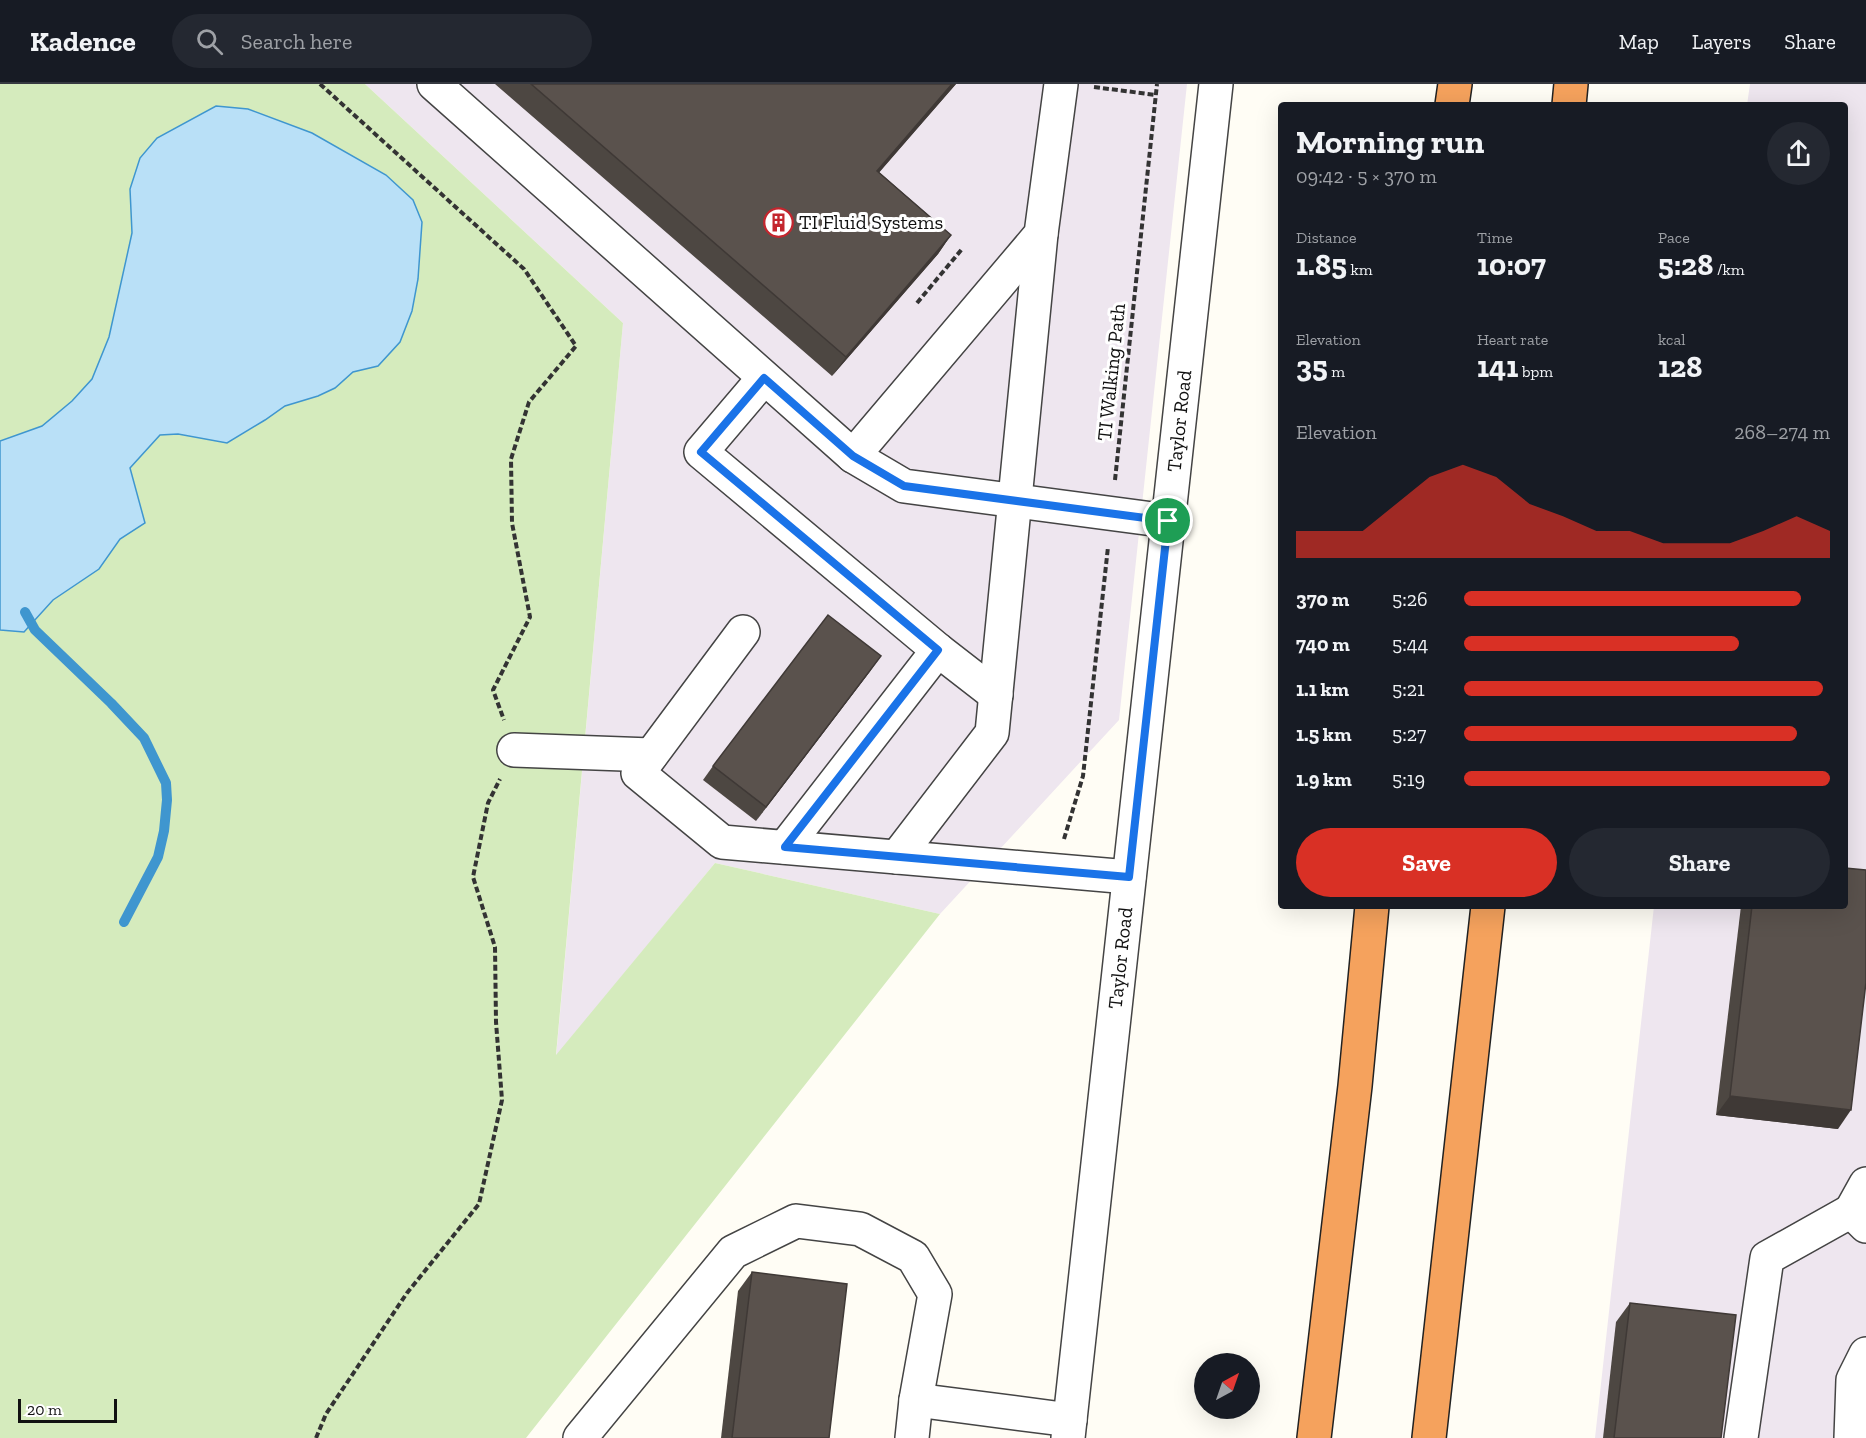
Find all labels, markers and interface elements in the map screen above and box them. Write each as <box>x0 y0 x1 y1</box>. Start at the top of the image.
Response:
search box <box>172 14 592 68</box>
text: Kadence <box>30 25 136 58</box>
icon: search <box>193 25 226 58</box>
text: Search here <box>241 28 352 55</box>
text: Map <box>1619 29 1659 54</box>
text: Layers <box>1692 29 1751 54</box>
text: Share <box>1784 29 1836 54</box>
text: Morning run <box>1296 122 1484 161</box>
button: share <box>1767 122 1830 185</box>
text: 09:42 · 5 × 370 m <box>1296 164 1437 188</box>
building icon: TI Fluid Systems <box>762 206 794 238</box>
place label: TI Fluid Systems <box>799 210 943 234</box>
text: Distance <box>1296 228 1357 247</box>
text: Time <box>1477 228 1513 247</box>
text: Pace <box>1658 228 1690 247</box>
text: 1.85 <box>1296 247 1347 283</box>
text: 10:07 <box>1477 247 1546 283</box>
text: 5:28 <box>1658 247 1713 283</box>
text: km <box>1347 260 1373 279</box>
text: /km <box>1713 260 1745 279</box>
street label: TI Walking Path <box>1092 301 1130 442</box>
text: Elevation <box>1296 330 1361 349</box>
text: Heart rate <box>1477 330 1548 349</box>
text: kcal <box>1658 330 1685 349</box>
text: 35 <box>1296 349 1328 385</box>
text: 141 <box>1477 349 1518 385</box>
text: 128 <box>1658 349 1702 385</box>
text: m <box>1328 362 1345 381</box>
text: bpm <box>1518 362 1553 381</box>
street label: Taylor Road <box>1162 369 1196 473</box>
text: Elevation <box>1296 420 1377 444</box>
text: 268–274 m <box>1734 420 1830 444</box>
pin <box>1142 495 1193 546</box>
icon: arrive <box>1151 504 1184 537</box>
text: 370 m <box>1296 587 1349 611</box>
text: 5:26 <box>1392 587 1428 611</box>
text: 740 m <box>1296 632 1350 656</box>
text: 5:44 <box>1392 632 1428 656</box>
text: 1.1 km <box>1296 677 1349 701</box>
text: 5:21 <box>1392 677 1425 701</box>
text: 1.5 km <box>1296 722 1351 746</box>
text: 5:27 <box>1392 722 1426 746</box>
text: 1.9 km <box>1296 767 1352 791</box>
text: 5:19 <box>1392 767 1425 791</box>
button: Save <box>1296 828 1557 897</box>
button: Share <box>1569 828 1830 897</box>
street label: Taylor Road <box>1103 906 1137 1010</box>
north arrow <box>1194 1353 1260 1419</box>
map controls <box>1194 1353 1260 1419</box>
scale bar <box>18 1396 117 1424</box>
text: 20 m <box>27 1400 62 1419</box>

